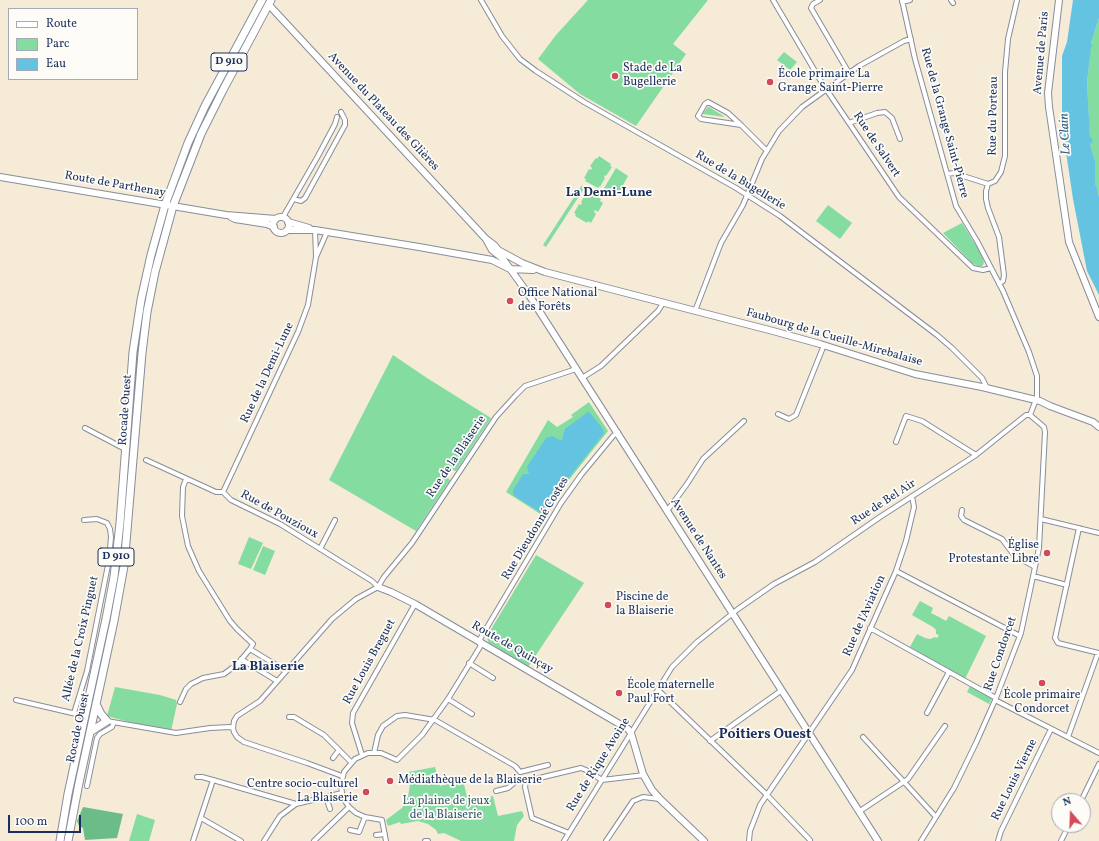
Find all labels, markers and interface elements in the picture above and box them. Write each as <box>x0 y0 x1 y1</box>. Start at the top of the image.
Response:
legend <box>8 8 138 80</box>
street label: Avenue de Paris <box>1031 11 1053 95</box>
text: Route <box>46 16 77 32</box>
text: Parc <box>46 36 69 52</box>
street label: Rue de la Grange Saint-Pierre <box>917 46 971 200</box>
street label: Avenue du Plateau des Glières <box>324 50 442 174</box>
road number: D 910 <box>211 53 247 71</box>
text: Eau <box>46 56 66 72</box>
place label: Stade de La Bugellerie <box>623 62 682 90</box>
place label: École primaire La Grange Saint-Pierre <box>778 68 883 96</box>
marker: Stade de La Bugellerie <box>610 71 620 81</box>
street label: Rue du Porteau <box>986 76 1002 156</box>
marker: École primaire La Grange Saint-Pierre <box>765 77 775 87</box>
street label: Rue de Salvert <box>849 110 903 180</box>
water label: Le Clain <box>1057 113 1075 155</box>
street label: Rue de la Bugellerie <box>692 148 788 214</box>
street label: Route de Parthenay <box>63 169 167 201</box>
district label: La Demi-Lune <box>566 186 652 202</box>
place label: Office National des Forêts <box>518 287 597 315</box>
marker: Office National des Forêts <box>505 296 515 306</box>
street label: Faubourg de la Cueille-Mirebalaise <box>744 306 924 370</box>
street label: Rue de la Demi-Lune <box>238 320 298 426</box>
street label: Rocade Ouest <box>116 374 136 446</box>
street label: Rue de la Blaiserie <box>424 413 490 501</box>
street label: Rue Dieudonné Costes <box>500 475 572 583</box>
street label: Rue de Bel Air <box>849 477 919 529</box>
street label: Rue de Pouzioux <box>238 488 320 542</box>
street label: Avenue de Nantes <box>667 496 729 582</box>
place label: Église Protestante Libre <box>949 539 1039 567</box>
road number: D 910 <box>98 548 134 566</box>
marker: Église Protestante Libre <box>1042 548 1052 558</box>
street label: Rue de l'Aviation <box>841 573 889 659</box>
street label: Allée de la Croix Pinguet <box>60 575 102 703</box>
place label: Piscine de la Blaiserie <box>616 591 674 619</box>
marker: Piscine de la Blaiserie <box>603 600 613 610</box>
street label: Rue Condorcet <box>982 615 1020 693</box>
street label: Rue Louis Breguet <box>341 617 399 707</box>
street label: Route de Quinçay <box>469 619 555 677</box>
district label: La Blaiserie <box>232 660 304 676</box>
marker: École primaire Condorcet <box>1037 678 1047 688</box>
place label: École maternelle Paul Fort <box>627 679 714 707</box>
marker: École maternelle Paul Fort <box>614 688 624 698</box>
place label: École primaire Condorcet <box>1004 689 1080 717</box>
street label: Rocade Ouest <box>65 692 93 764</box>
street label: Rue de Rique Avoine <box>564 715 634 815</box>
district label: Poitiers Ouest <box>719 727 811 743</box>
street label: Rue Louis Vierne <box>989 737 1041 823</box>
place label: Médiathèque de la Blaiserie <box>398 774 542 788</box>
marker: Médiathèque de la Blaiserie <box>385 776 395 786</box>
place label: Centre socio-culturel La Blaiserie <box>247 778 358 806</box>
marker: Centre socio-culturel La Blaiserie <box>361 787 371 797</box>
north arrow <box>1051 793 1091 833</box>
text: N <box>1061 794 1073 811</box>
park label: La plaine de jeux de la Blaiserie <box>402 795 490 823</box>
scale bar <box>10 807 83 833</box>
text: 100 m <box>15 814 47 830</box>

